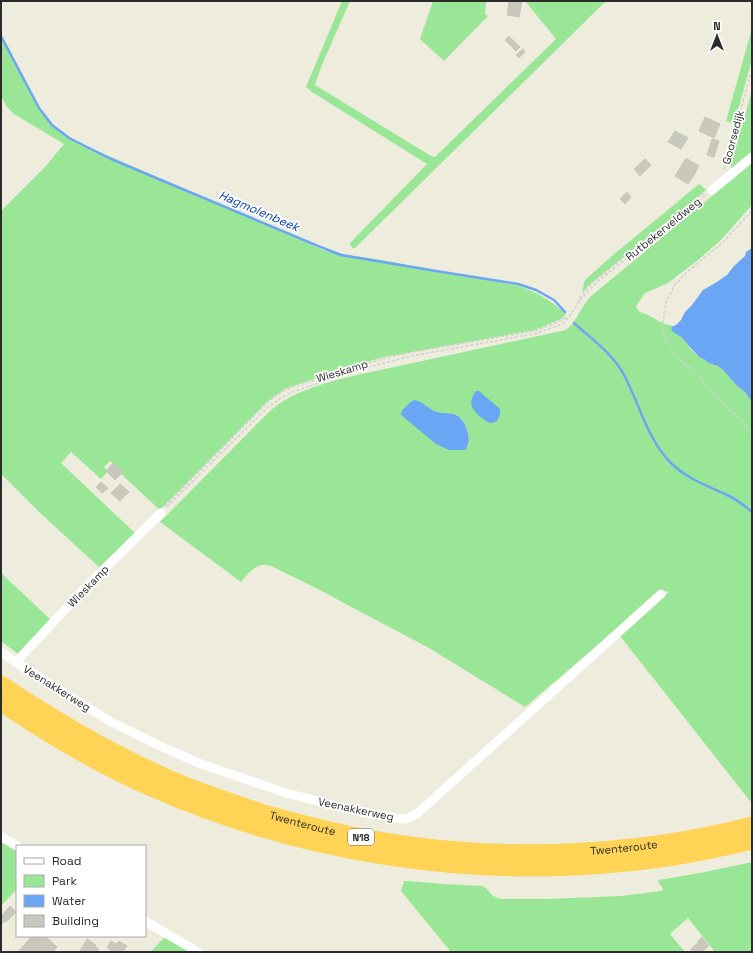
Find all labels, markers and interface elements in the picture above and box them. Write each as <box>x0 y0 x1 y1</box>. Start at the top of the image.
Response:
north arrow <box>697 16 737 56</box>
text: N <box>713 19 721 33</box>
street label: Goorsedijk <box>719 108 747 166</box>
water label: Hagmolenbeek <box>216 187 303 236</box>
street label: Rutbekerveldweg <box>622 194 704 264</box>
street label: Wieskamp <box>314 357 370 385</box>
street label: Wieskamp <box>64 562 112 610</box>
street label: Veenakkerweg <box>21 662 93 714</box>
street label: Veenakkerweg <box>317 794 395 824</box>
street label: Twenteroute <box>268 808 337 838</box>
road number: N18 <box>348 829 374 845</box>
street label: Twenteroute <box>590 837 658 858</box>
legend <box>16 845 146 937</box>
text: Road <box>52 853 81 869</box>
text: Park <box>52 873 77 889</box>
text: Water <box>52 893 86 909</box>
text: Building <box>52 913 99 929</box>

